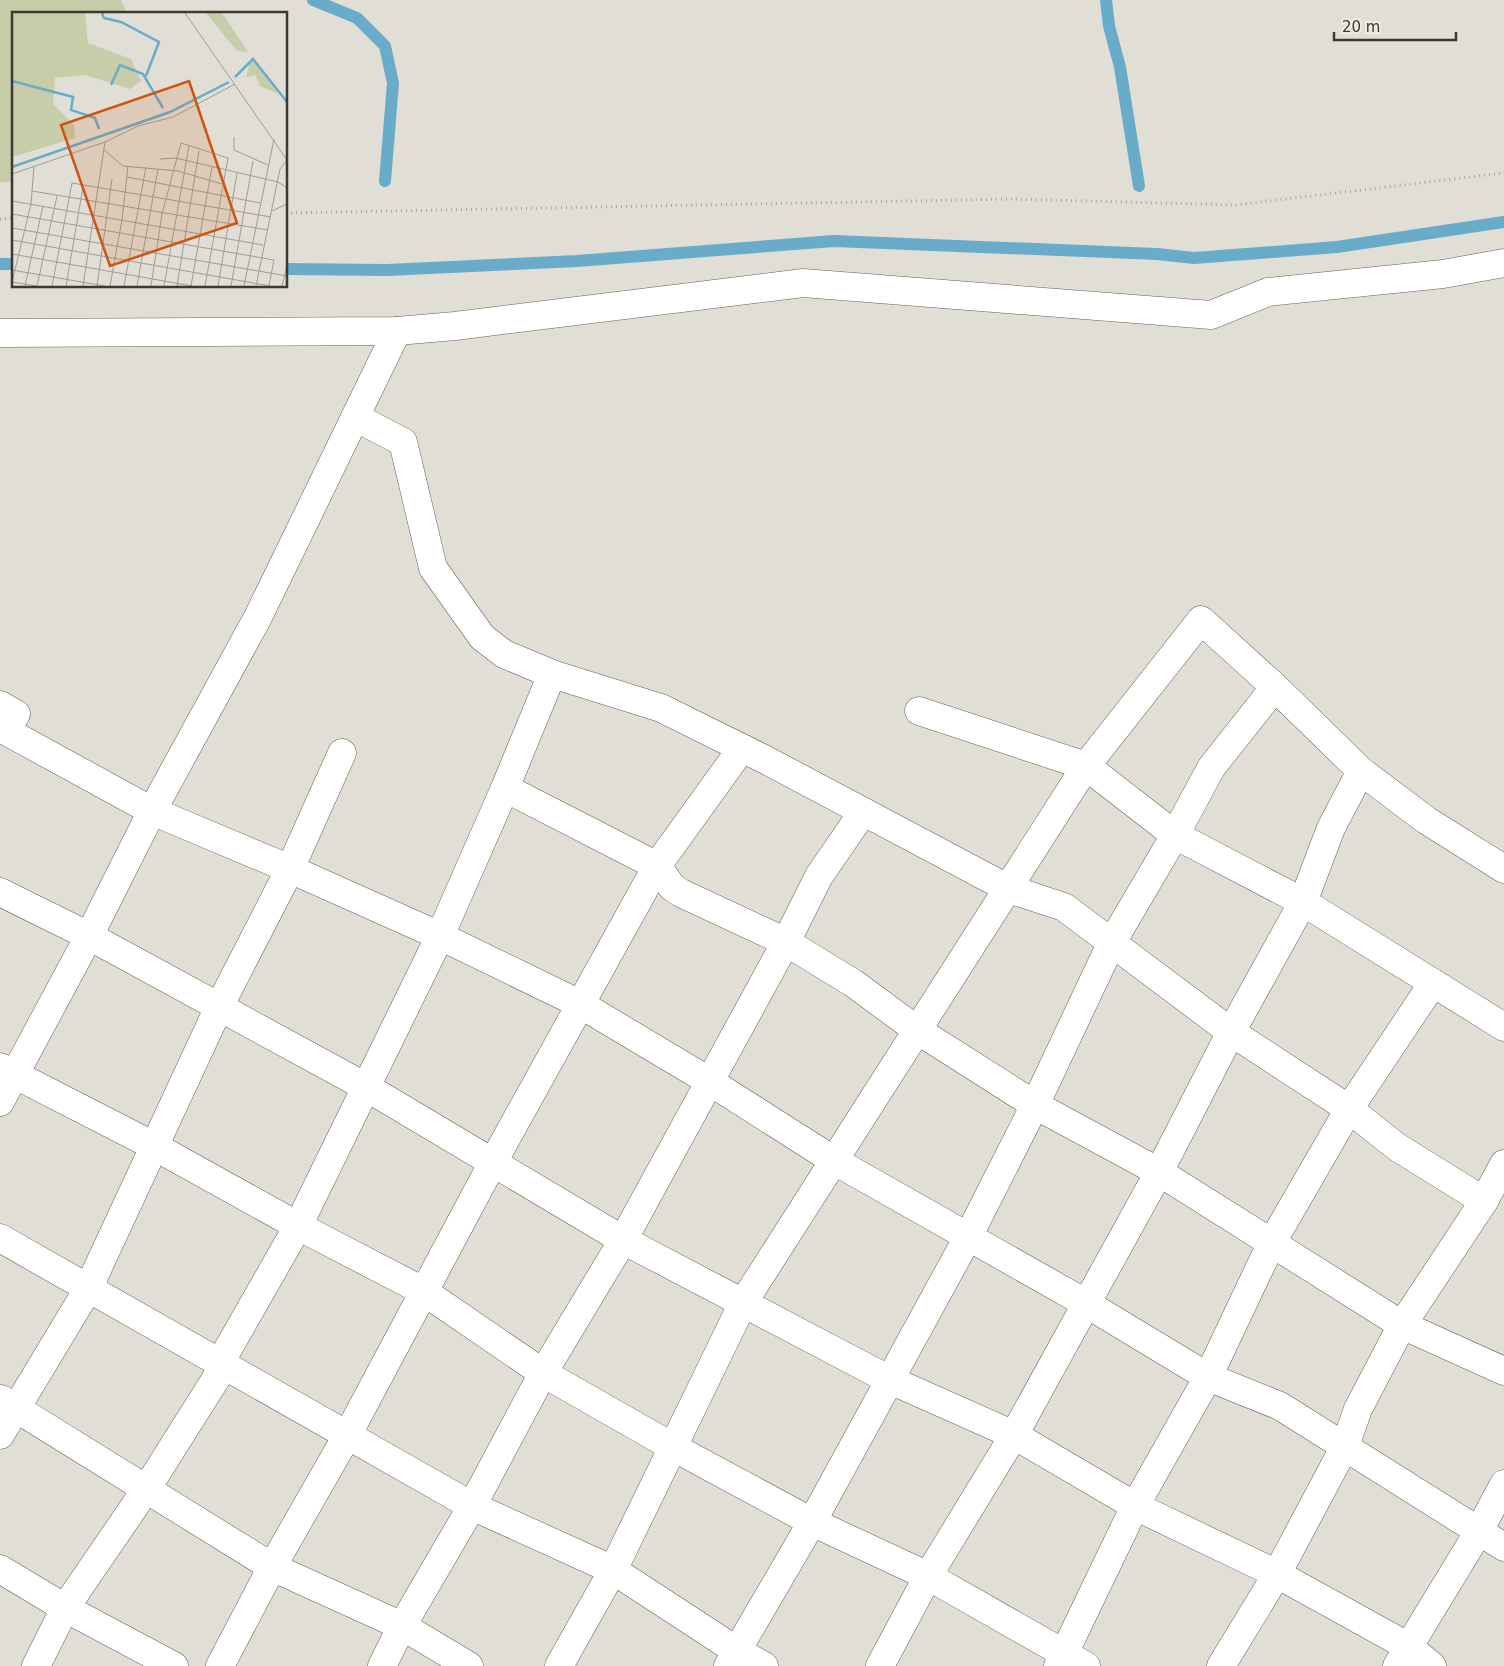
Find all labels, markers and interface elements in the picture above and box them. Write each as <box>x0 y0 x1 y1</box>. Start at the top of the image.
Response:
scale bar <box>1334 10 1456 42</box>
inset map <box>12 12 288 288</box>
text: 20 m <box>1342 18 1380 36</box>

